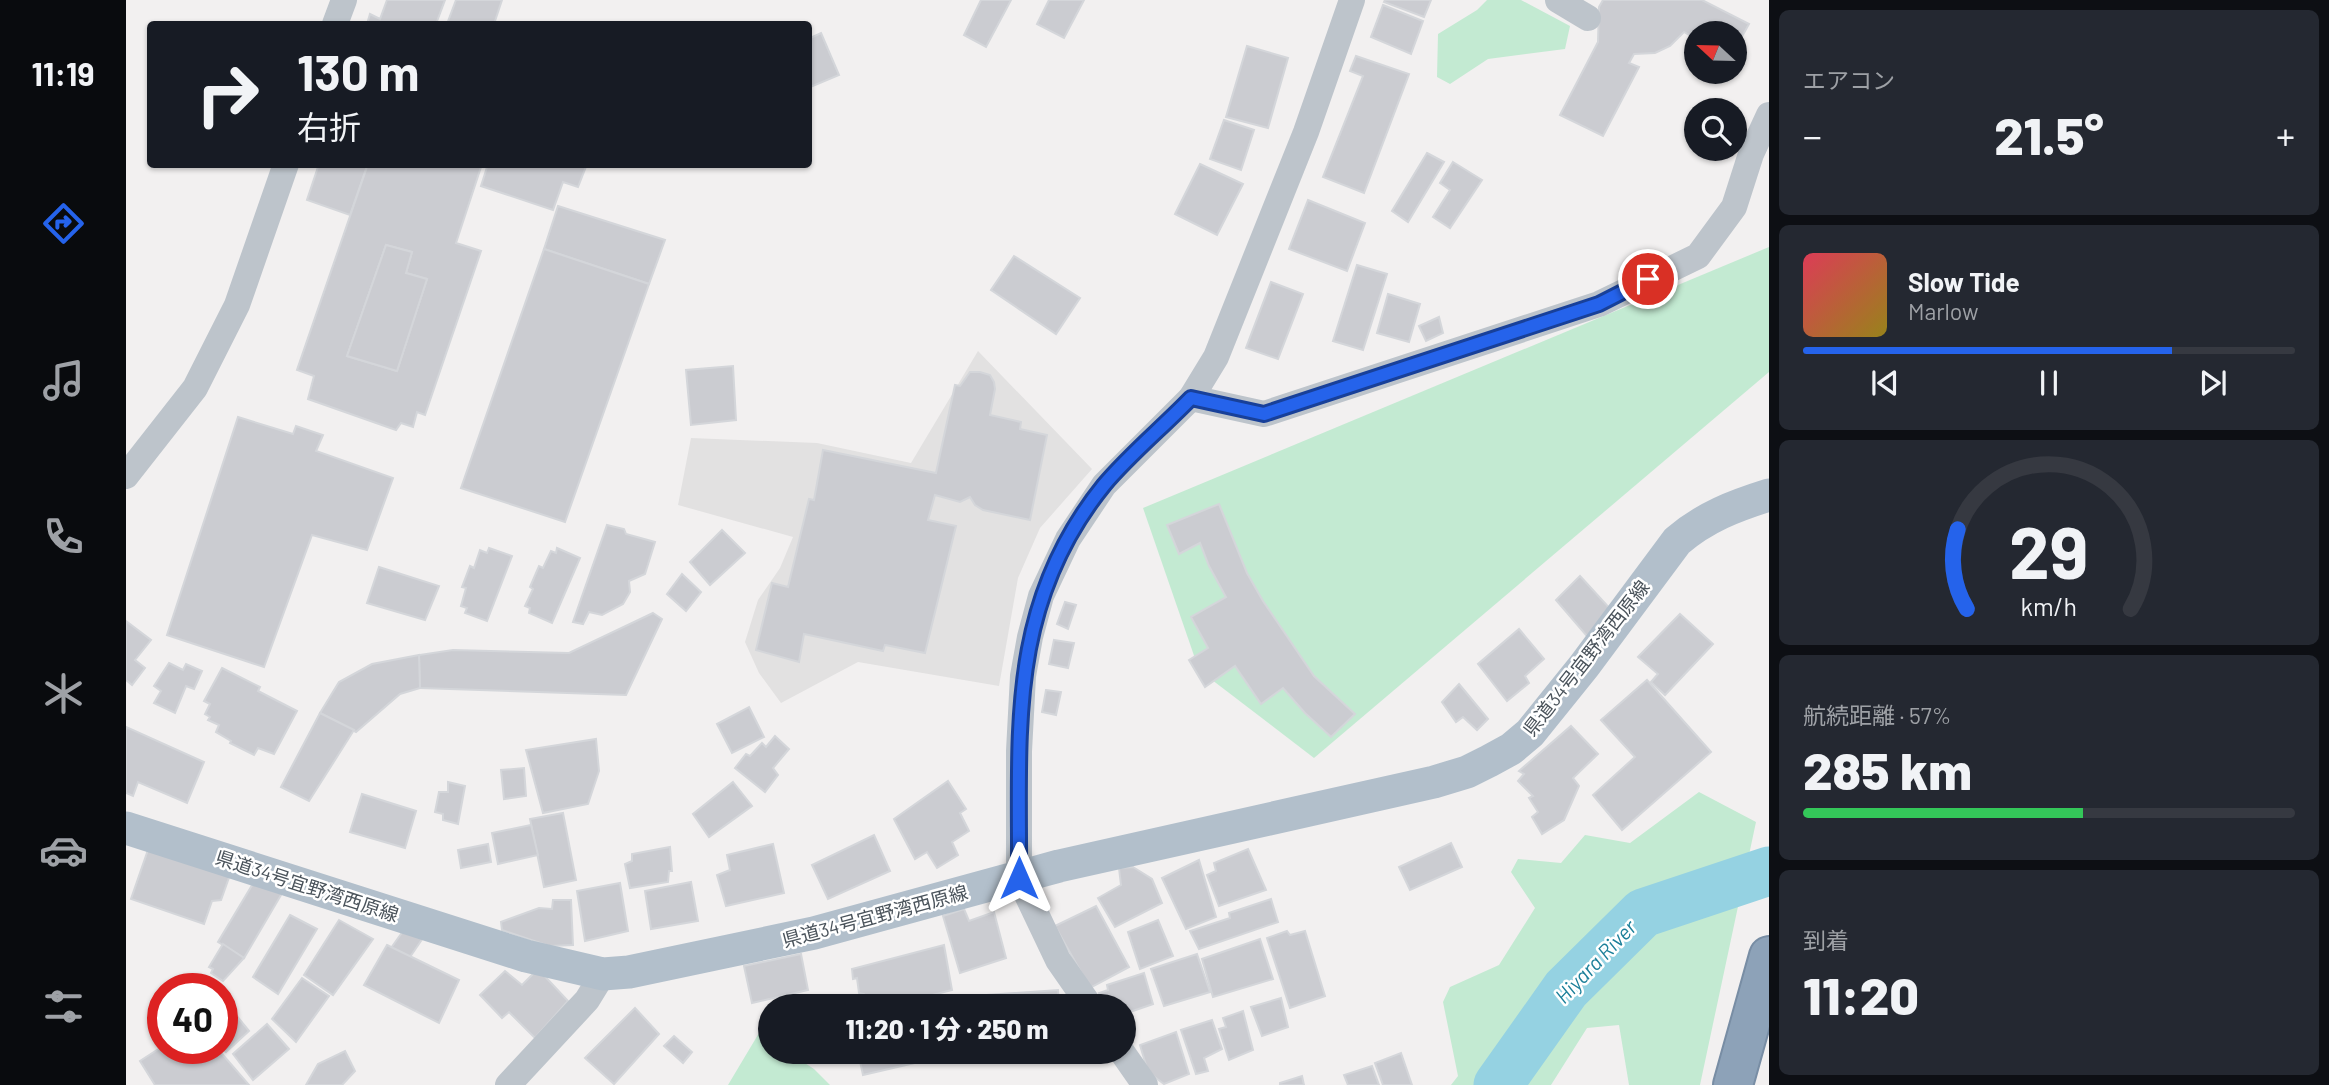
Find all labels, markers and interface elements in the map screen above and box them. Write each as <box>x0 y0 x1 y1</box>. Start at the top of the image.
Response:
north arrow <box>1684 21 1746 84</box>
map controls <box>1684 21 1747 161</box>
text: 130 m <box>297 42 419 101</box>
icon: right <box>182 49 273 140</box>
text: 11:19 <box>32 54 94 92</box>
text: エアコン <box>1803 66 1895 94</box>
button: search <box>1684 98 1747 161</box>
text: 21.5° <box>1994 103 2104 165</box>
text: 右折 <box>297 107 361 145</box>
text: − <box>1803 112 1822 158</box>
text: + <box>2276 112 2295 158</box>
icon: directions <box>39 199 88 248</box>
pin <box>1618 249 1678 309</box>
icon: arrive <box>1629 260 1667 298</box>
text: Slow Tide <box>1908 266 2020 297</box>
text: Marlow <box>1908 297 1979 325</box>
icon: music <box>39 356 88 405</box>
icon: previous <box>1866 364 1904 402</box>
icon: pause <box>2030 364 2068 402</box>
icon: next <box>2194 364 2232 402</box>
text: 29 <box>2009 506 2089 594</box>
icon: phone <box>39 512 88 561</box>
street label: 県道34号宜野湾西原線 <box>1518 575 1654 740</box>
text: km/h <box>2021 590 2077 620</box>
icon: climate <box>39 669 88 718</box>
text: 航続距離 · 57% <box>1803 701 1951 729</box>
text: 285 km <box>1803 738 1972 800</box>
icon: car <box>39 826 88 875</box>
position arrow <box>982 841 1056 915</box>
street label: 県道34号宜野湾西原線 <box>213 845 402 926</box>
street label: 県道34号宜野湾西原線 <box>780 880 970 951</box>
water label: Hiyara River <box>1549 914 1641 1008</box>
text: 到着 <box>1803 926 1849 954</box>
text: 11:20 <box>1803 963 1919 1025</box>
speed limit sign: 40 <box>147 973 238 1064</box>
icon: filters <box>39 982 88 1031</box>
text: 11:20 · 1 分 · 250 m <box>846 1013 1048 1044</box>

